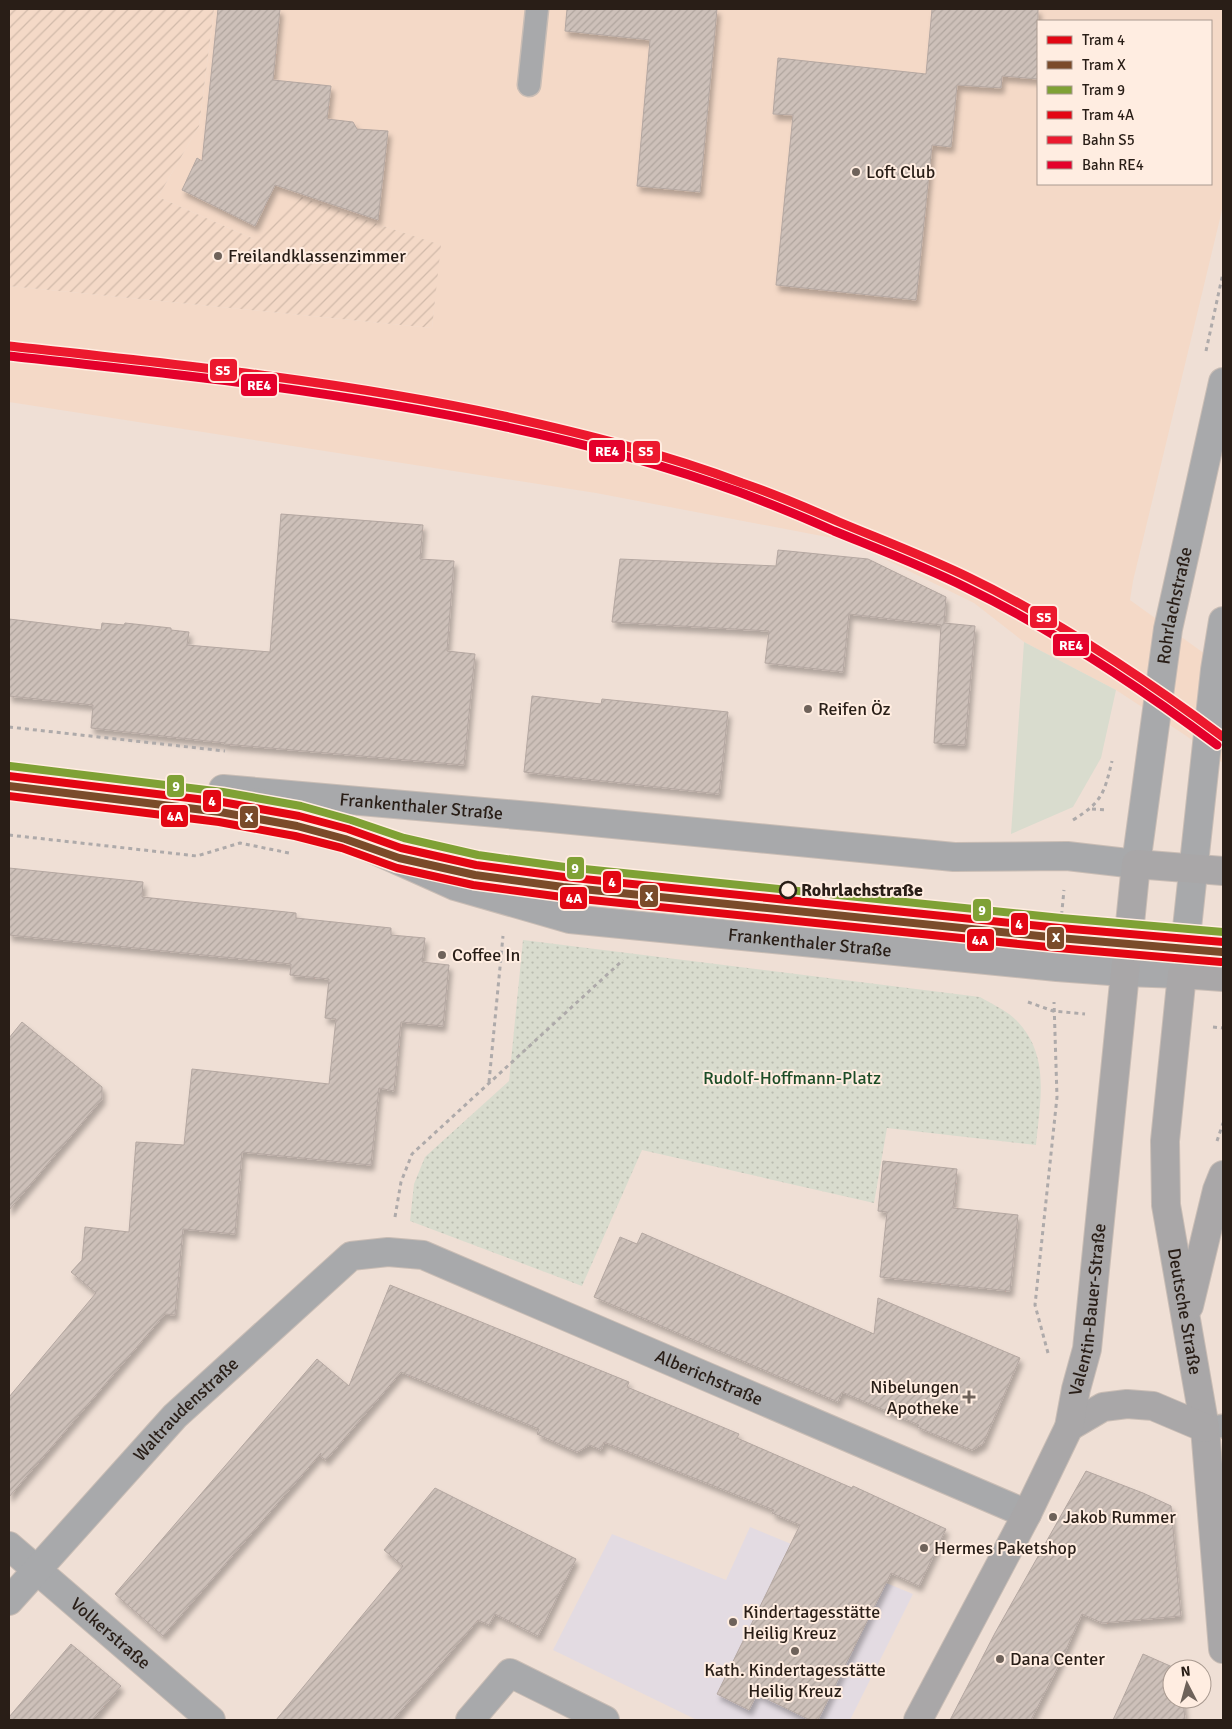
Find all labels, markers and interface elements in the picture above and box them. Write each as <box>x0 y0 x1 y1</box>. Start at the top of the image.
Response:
legend <box>1037 20 1212 185</box>
text: Tram 4 <box>1082 31 1125 49</box>
text: Tram X <box>1082 56 1126 74</box>
text: Tram 9 <box>1082 81 1125 99</box>
text: Tram 4A <box>1082 106 1134 124</box>
text: Bahn S5 <box>1082 131 1135 149</box>
text: Bahn RE4 <box>1082 156 1144 174</box>
place label: Loft Club <box>866 161 935 183</box>
marker: Loft Club <box>850 166 862 178</box>
place label: Freilandklassenzimmer <box>228 245 406 267</box>
marker: Freilandklassenzimmer <box>212 250 224 262</box>
line badge: S5 <box>209 358 238 382</box>
text: S5 <box>215 362 231 379</box>
line badge: RE4 <box>240 373 278 397</box>
text: RE4 <box>247 377 272 394</box>
line badge: RE4 <box>588 439 626 463</box>
line badge: S5 <box>632 440 661 464</box>
text: RE4 <box>595 443 620 460</box>
text: S5 <box>638 443 654 460</box>
street label: Rohrlachstraße <box>1152 545 1197 666</box>
line badge: S5 <box>1029 605 1058 629</box>
text: S5 <box>1036 609 1052 626</box>
line badge: RE4 <box>1052 633 1090 657</box>
text: RE4 <box>1059 637 1084 654</box>
place label: Reifen Öz <box>818 698 891 720</box>
marker: Reifen Öz <box>802 703 814 715</box>
line badge: 9 <box>166 774 185 798</box>
text: 9 <box>172 778 180 795</box>
street label: Frankenthaler Straße <box>338 788 504 825</box>
line badge: 4 <box>202 789 222 813</box>
text: 4 <box>208 793 216 810</box>
line badge: 4A <box>160 804 189 828</box>
line badge: X <box>239 805 259 829</box>
text: 4A <box>167 808 183 825</box>
text: X <box>245 809 254 826</box>
line badge: 9 <box>566 856 585 880</box>
text: 9 <box>571 860 579 877</box>
line badge: 4 <box>602 870 622 894</box>
text: 4 <box>608 874 616 891</box>
place label: Rohrlachstraße <box>801 879 923 901</box>
marker: Rohrlachstraße <box>779 881 797 899</box>
line badge: X <box>639 884 659 908</box>
line badge: 4A <box>559 886 588 910</box>
text: X <box>645 888 654 905</box>
text: 4A <box>566 890 582 907</box>
line badge: 9 <box>972 898 992 922</box>
text: 9 <box>978 902 986 919</box>
line badge: 4 <box>1010 912 1029 936</box>
text: 4 <box>1015 916 1023 933</box>
street label: Frankenthaler Straße <box>727 924 893 962</box>
line badge: X <box>1046 926 1065 950</box>
line badge: 4A <box>966 928 995 952</box>
text: X <box>1052 929 1061 946</box>
text: 4A <box>972 932 988 949</box>
place label: Coffee In <box>452 944 520 966</box>
marker: Coffee In <box>436 949 448 961</box>
park label: Rudolf-Hoffmann-Platz <box>703 1067 881 1089</box>
street label: Valentin-Bauer-Straße <box>1064 1222 1111 1397</box>
street label: Deutsche Straße <box>1163 1246 1206 1376</box>
street label: Alberichstraße <box>652 1345 766 1410</box>
street label: Waltraudenstraße <box>129 1353 243 1466</box>
place label: Nibelungen Apotheke <box>870 1376 959 1419</box>
marker: Nibelungen Apotheke <box>963 1391 975 1403</box>
place label: Jakob Rummer <box>1063 1506 1176 1528</box>
marker: Jakob Rummer <box>1047 1511 1059 1523</box>
place label: Hermes Paketshop <box>934 1537 1076 1559</box>
marker: Hermes Paketshop <box>918 1542 930 1554</box>
street label: Volkerstraße <box>66 1593 155 1674</box>
place label: Kindertagesstätte Heilig Kreuz <box>743 1601 880 1644</box>
marker: Kindertagesstätte Heilig Kreuz <box>727 1616 739 1628</box>
marker: Kath. Kindertagesstätte Heilig Kreuz <box>789 1645 801 1657</box>
place label: Dana Center <box>1010 1648 1105 1670</box>
marker: Dana Center <box>994 1653 1006 1665</box>
place label: Kath. Kindertagesstätte Heilig Kreuz <box>704 1659 886 1702</box>
north arrow <box>1162 1659 1212 1709</box>
text: N <box>1180 1663 1191 1681</box>

